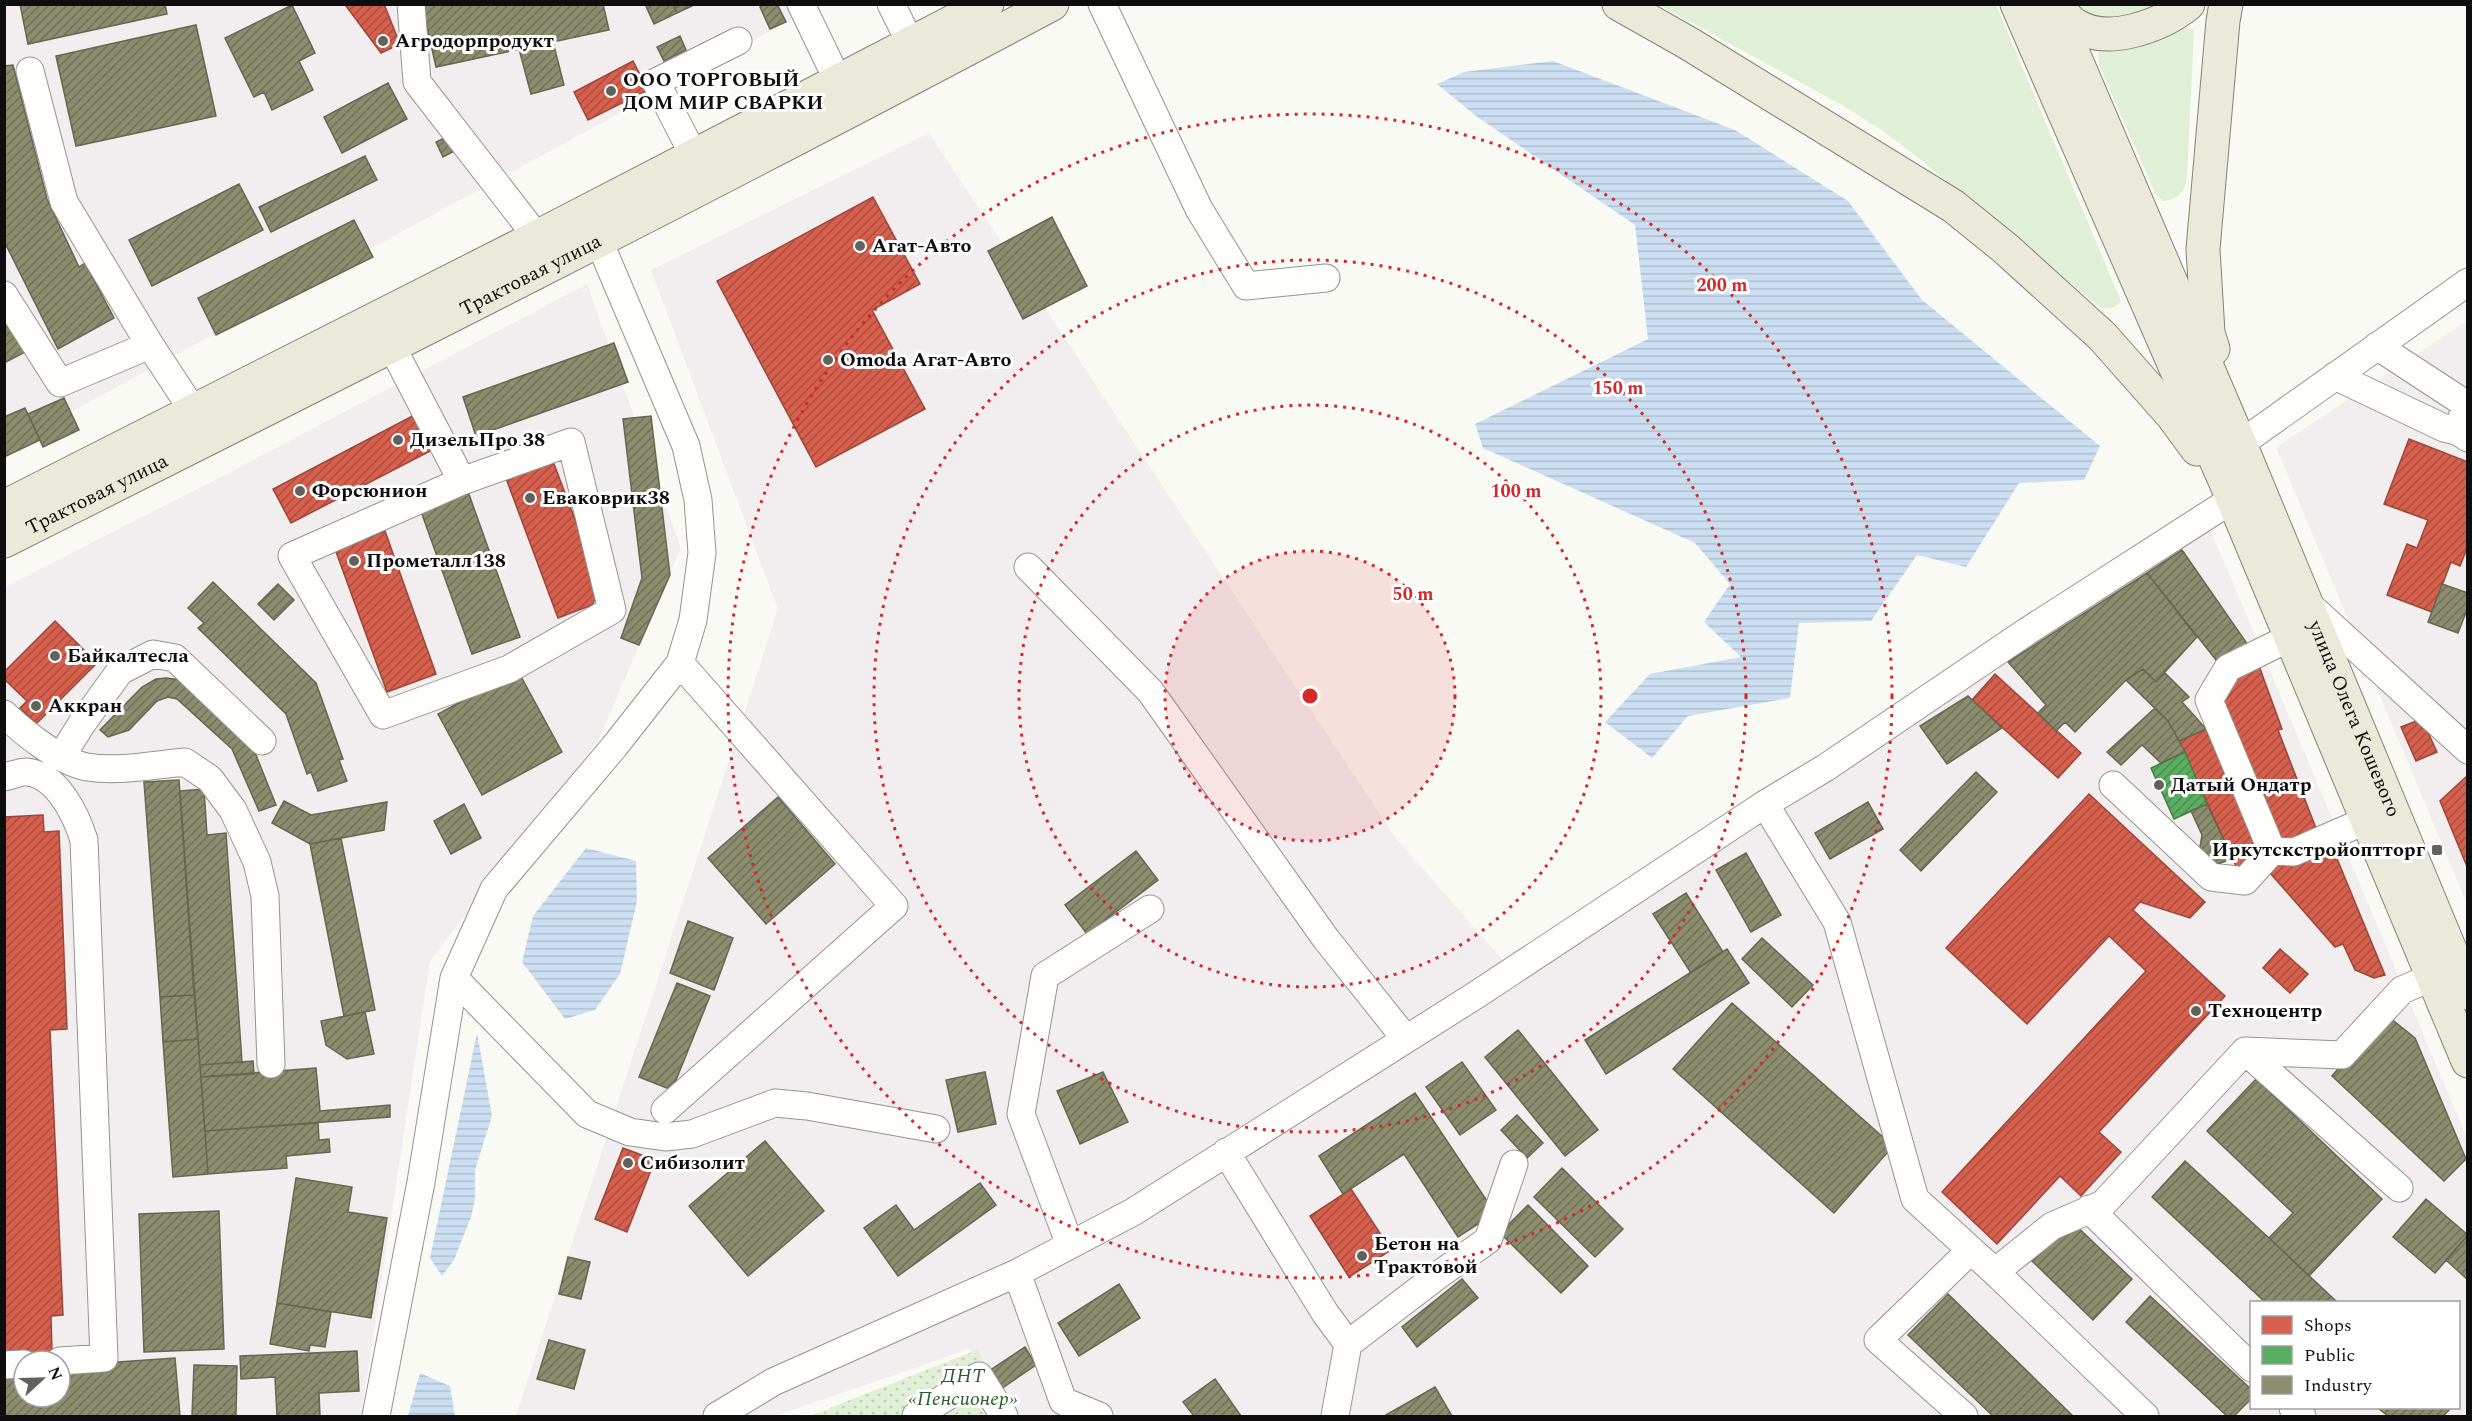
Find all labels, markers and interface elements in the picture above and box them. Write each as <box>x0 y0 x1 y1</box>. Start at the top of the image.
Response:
place label: Агродорпродукт <box>395 26 554 56</box>
marker: Агродорпродукт <box>376 34 390 48</box>
place label: ООО ТОРГОВЫЙ ДОМ МИР СВАРКИ <box>623 65 824 118</box>
marker: ООО ТОРГОВЫЙ ДОМ МИР СВАРКИ <box>604 84 618 98</box>
street label: Трактовая улица <box>455 226 607 324</box>
place label: Агат-Авто <box>872 231 972 261</box>
marker: Агат-Авто <box>853 239 867 253</box>
text: 200 m <box>1696 272 1748 299</box>
place label: Omoda Агат-Авто <box>840 345 1012 375</box>
marker: Omoda Агат-Авто <box>821 353 835 367</box>
text: 150 m <box>1592 375 1644 402</box>
place label: ДизельПро 38 <box>410 425 545 455</box>
marker: ДизельПро 38 <box>391 433 405 447</box>
street label: Трактовая улица <box>21 446 174 543</box>
place label: Форсюнион <box>312 476 428 506</box>
text: 100 m <box>1490 478 1542 505</box>
place label: Еваковрик38 <box>542 483 670 513</box>
marker: Форсюнион <box>293 484 307 498</box>
marker: Еваковрик38 <box>523 491 537 505</box>
place label: Прометалл138 <box>366 546 506 576</box>
marker: Прометалл138 <box>347 554 361 568</box>
text: 50 m <box>1393 581 1433 608</box>
street label: улица Олега Кошевого <box>2300 615 2408 822</box>
place label: Байкалтесла <box>67 641 190 671</box>
marker: Байкалтесла <box>48 649 62 663</box>
centre of rings <box>1300 686 1320 706</box>
place label: Аккран <box>48 691 122 721</box>
marker: Аккран <box>29 699 43 713</box>
place label: Датый Ондатр <box>2171 770 2312 800</box>
marker: Датый Ондатр <box>2152 778 2166 792</box>
place label: Иркутскстройоптторг <box>2212 835 2425 865</box>
marker: Иркутскстройоптторг <box>2430 843 2444 857</box>
place label: Техноцентр <box>2208 996 2323 1026</box>
marker: Техноцентр <box>2189 1004 2203 1018</box>
place label: Сибизолит <box>640 1148 745 1178</box>
marker: Сибизолит <box>621 1156 635 1170</box>
place label: Бетон на Трактовой <box>1374 1229 1478 1282</box>
marker: Бетон на Трактовой <box>1355 1249 1369 1263</box>
legend <box>2250 1301 2460 1409</box>
text: Shops <box>2304 1312 2352 1339</box>
text: Public <box>2304 1342 2355 1369</box>
north arrow <box>12 1349 72 1409</box>
park label: ДНТ «Пенсионер» <box>909 1361 1018 1414</box>
text: N <box>41 1363 69 1384</box>
text: Industry <box>2304 1372 2373 1399</box>

